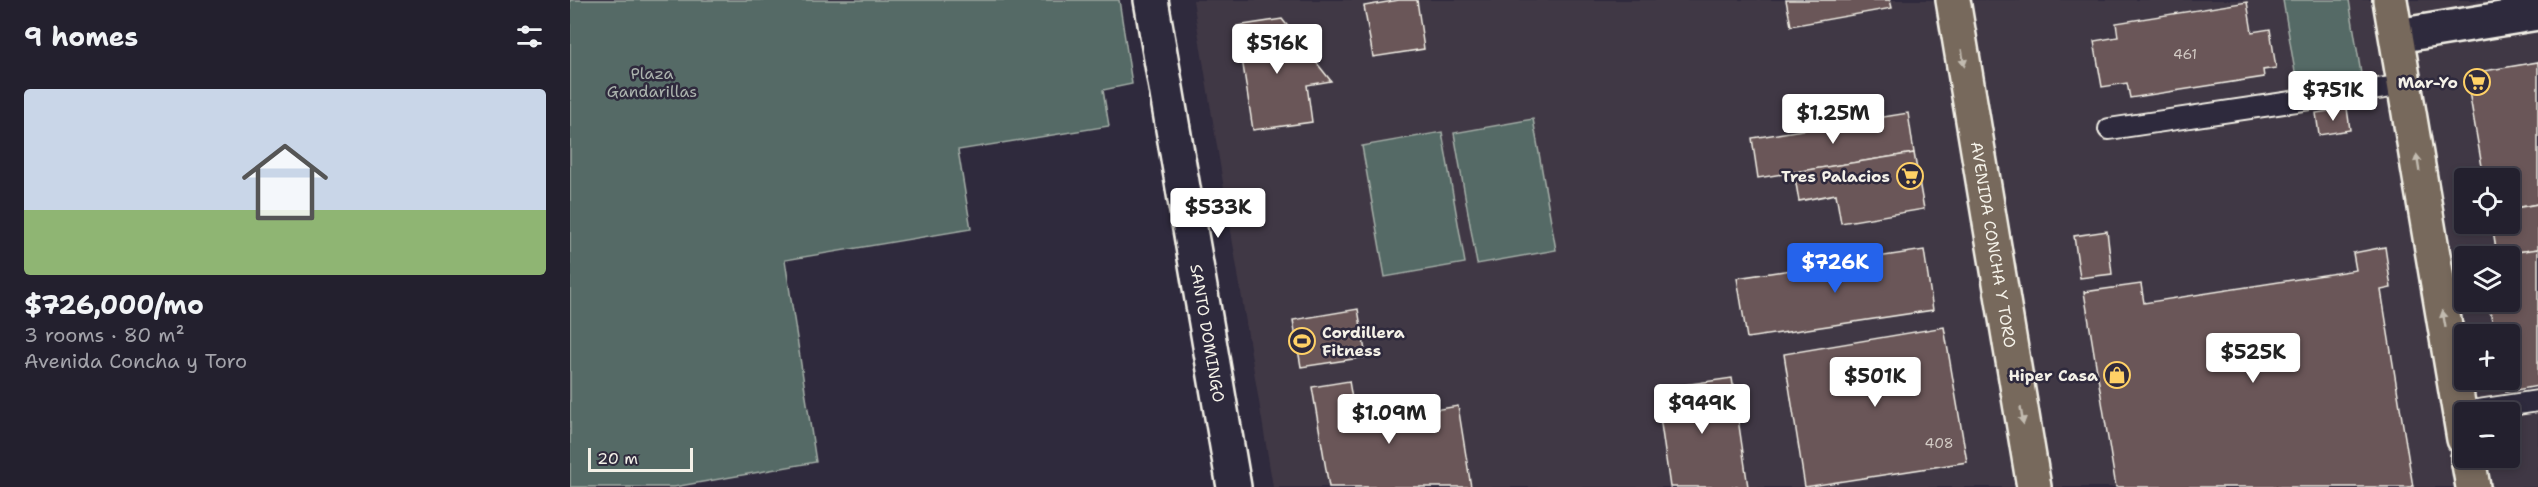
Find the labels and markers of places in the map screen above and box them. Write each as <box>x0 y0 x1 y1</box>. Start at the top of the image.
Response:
pin: $516K <box>1235 24 1319 75</box>
supermarket icon: Mar-Yo <box>2462 67 2492 97</box>
pin: $751K <box>2291 71 2375 122</box>
place label: Mar-Yo <box>2398 72 2458 93</box>
pin: $1.25M <box>1784 94 1882 145</box>
supermarket icon: Tres Palacios <box>1895 161 1925 191</box>
place label: Tres Palacios <box>1781 166 1890 187</box>
pin: $533K <box>1176 188 1260 239</box>
pin: $726K <box>1793 243 1877 294</box>
place label: Cordillera Fitness <box>1322 322 1405 361</box>
sports icon: Cordillera Fitness <box>1287 326 1317 356</box>
pin: $525K <box>2211 333 2295 384</box>
pin: $501K <box>1833 357 1917 408</box>
shop icon: Hiper Casa <box>2102 360 2132 390</box>
place label: Hiper Casa <box>2008 365 2098 386</box>
pin: $949K <box>1660 384 1744 435</box>
pin: $1.09M <box>1340 394 1438 445</box>

